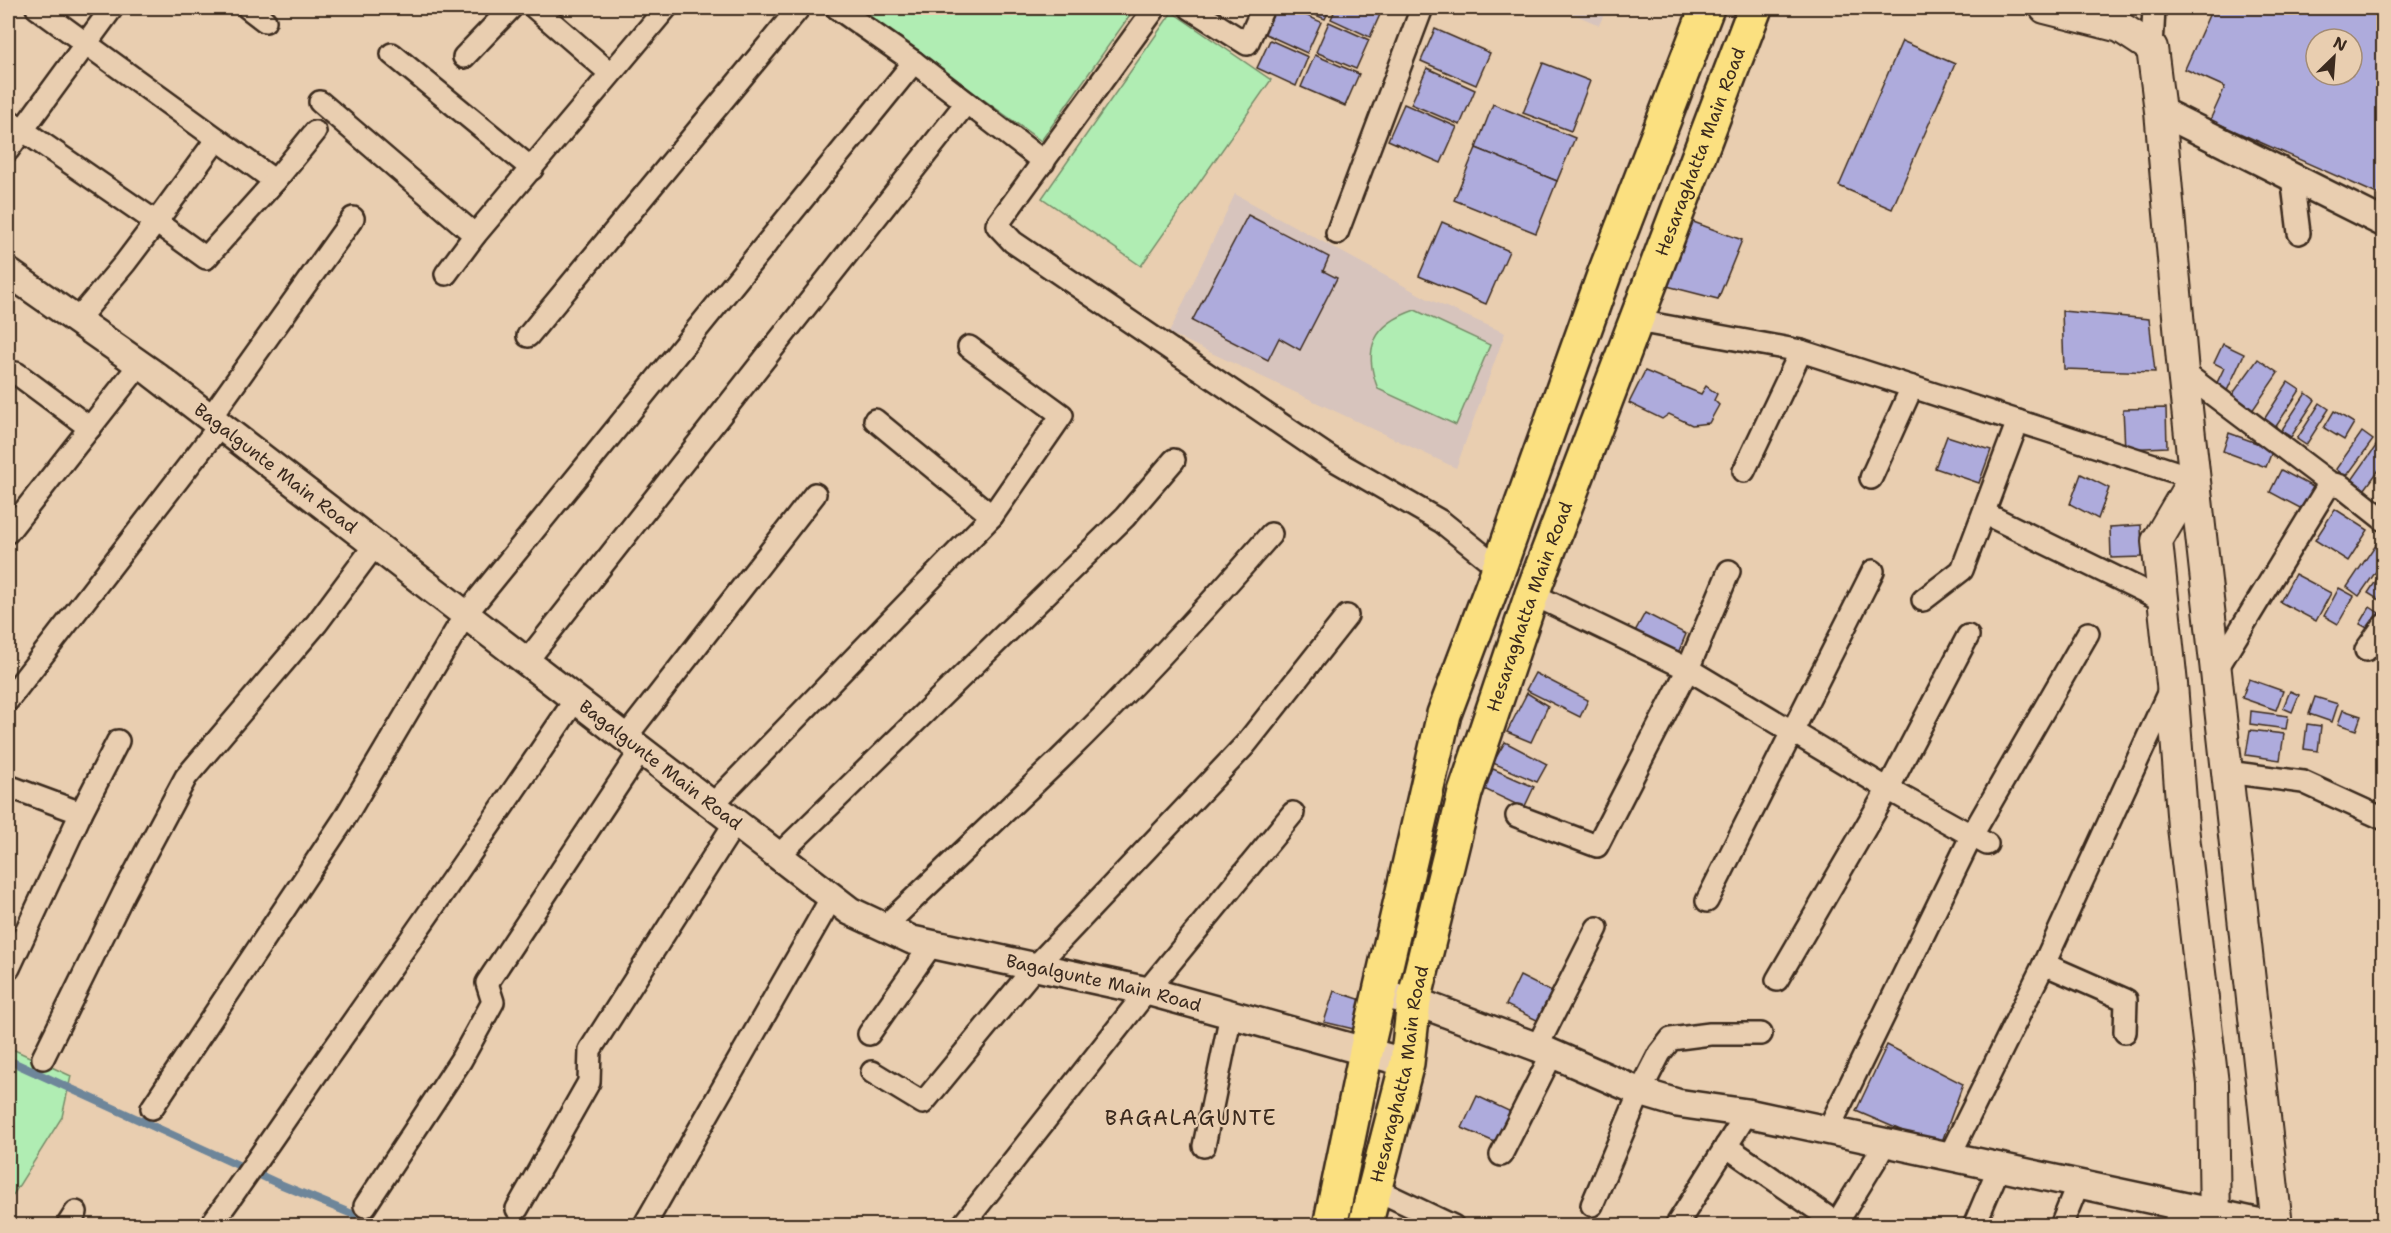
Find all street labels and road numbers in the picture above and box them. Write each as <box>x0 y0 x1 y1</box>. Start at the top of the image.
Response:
street label: Hesaraghatta Main Road <box>1650 44 1751 260</box>
street label: Bagalgunte Main Road <box>189 398 362 539</box>
street label: Hesaraghatta Main Road <box>1481 498 1578 715</box>
street label: Bagalgunte Main Road <box>574 694 747 836</box>
street label: Bagalgunte Main Road <box>1004 949 1204 1017</box>
street label: Hesaraghatta Main Road <box>1365 963 1434 1185</box>

